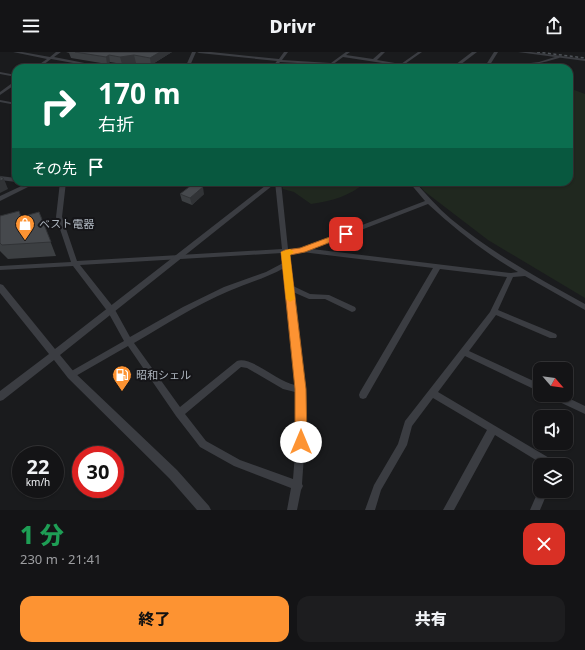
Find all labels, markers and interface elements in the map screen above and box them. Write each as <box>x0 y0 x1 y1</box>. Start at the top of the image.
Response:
text: Drivr <box>270 14 315 38</box>
icon: menu <box>20 15 42 37</box>
icon: share <box>543 15 565 37</box>
text: 170 m <box>98 74 181 112</box>
icon: right <box>32 80 84 132</box>
text: 右折 <box>98 112 134 136</box>
icon: arrive <box>85 156 107 178</box>
text: その先 <box>32 158 77 178</box>
shop icon: ベスト電器 <box>14 213 36 241</box>
place label: ベスト電器 <box>39 216 94 231</box>
pin <box>329 217 363 251</box>
icon: arrive <box>335 223 357 245</box>
north arrow <box>533 362 573 402</box>
map controls <box>533 362 573 498</box>
fuel station icon: 昭和シェル <box>111 364 133 392</box>
place label: 昭和シェル <box>136 367 191 382</box>
button: sound <box>533 410 573 450</box>
position arrow <box>280 421 322 463</box>
speed limit sign: 30 <box>72 446 124 498</box>
text: 22 <box>27 453 49 480</box>
button: layers <box>533 458 573 498</box>
text: km/h <box>26 475 50 489</box>
text: 1 分 <box>20 518 64 551</box>
button: close <box>523 523 565 565</box>
text: 230 m · 21:41 <box>20 550 101 568</box>
button: 終了 <box>20 596 289 642</box>
button: 共有 <box>297 596 565 642</box>

